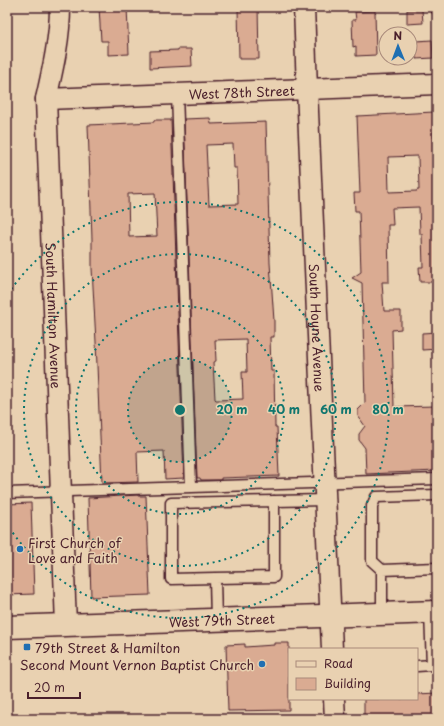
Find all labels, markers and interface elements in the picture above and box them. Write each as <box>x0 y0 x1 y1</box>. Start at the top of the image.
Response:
north arrow <box>378 26 418 66</box>
text: N <box>393 27 403 44</box>
street label: West 78th Street <box>188 80 295 103</box>
street label: South Hamilton Avenue <box>42 242 67 389</box>
street label: South Hoyne Avenue <box>305 263 330 392</box>
text: 20 m <box>216 400 248 418</box>
text: 40 m <box>268 400 300 418</box>
text: 60 m <box>320 400 352 418</box>
text: 80 m <box>372 400 404 418</box>
centre of rings <box>173 403 187 417</box>
place label: First Church of Love and Faith <box>28 533 122 567</box>
marker: First Church of Love and Faith <box>15 544 25 554</box>
street label: West 79th Street <box>169 608 275 631</box>
place label: 79th Street & Hamilton <box>35 638 180 657</box>
marker: 79th Street & Hamilton <box>22 642 32 652</box>
legend <box>288 648 418 700</box>
text: Road <box>324 654 353 672</box>
place label: Second Mount Vernon Baptist Church <box>20 655 254 674</box>
marker: Second Mount Vernon Baptist Church <box>257 659 267 669</box>
scale bar <box>28 674 80 700</box>
text: Building <box>324 674 371 692</box>
text: 20 m <box>34 678 65 696</box>

